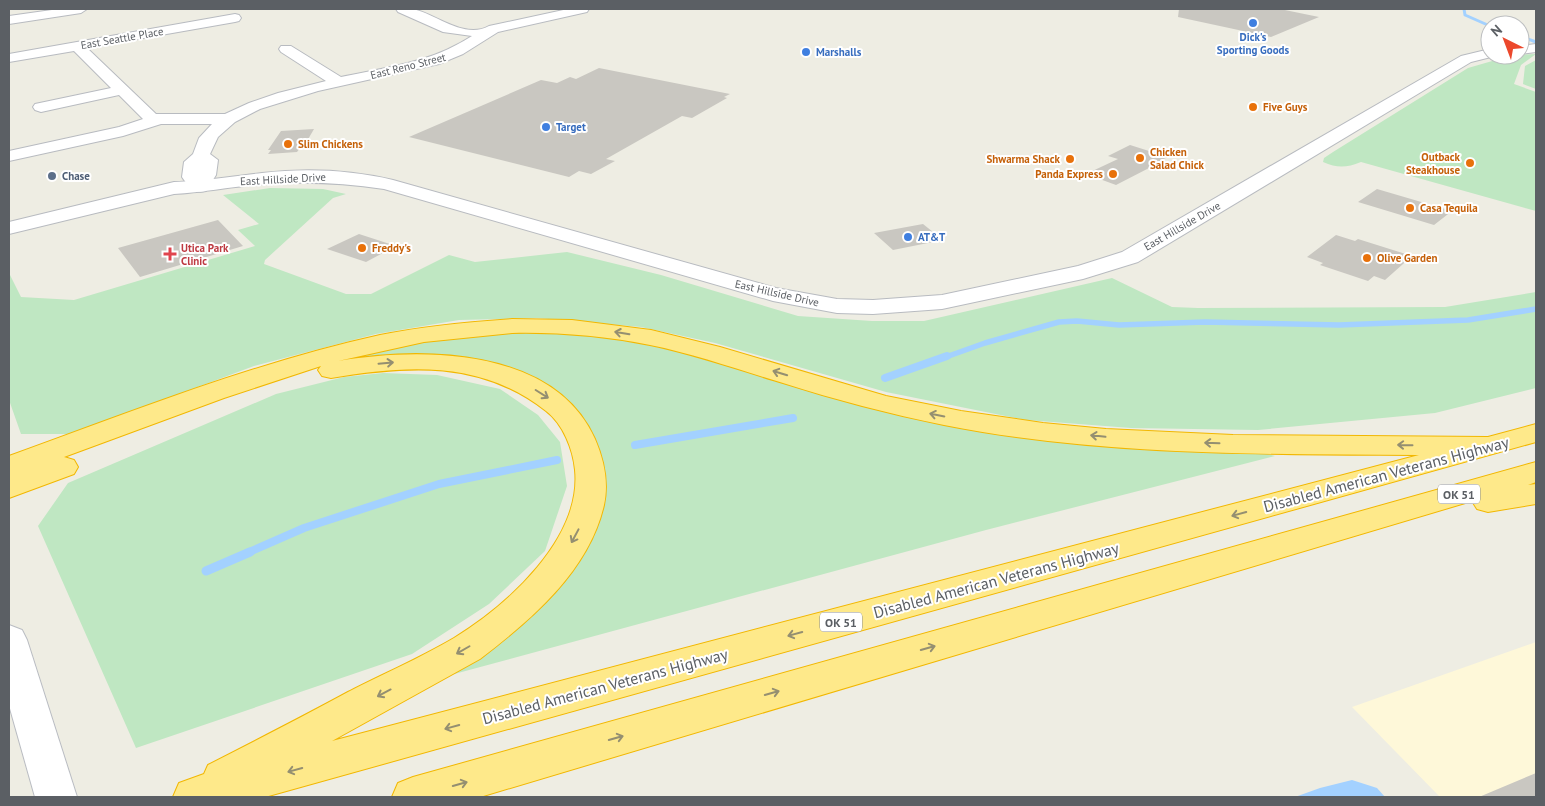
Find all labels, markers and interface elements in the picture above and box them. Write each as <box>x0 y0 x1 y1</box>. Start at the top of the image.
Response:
north arrow <box>1480 15 1530 65</box>
marker: Dick's Sporting Goods <box>1247 17 1259 29</box>
text: N <box>1487 21 1506 40</box>
street label: East Seattle Place <box>79 24 165 52</box>
place label: Dick's Sporting Goods <box>1217 30 1289 57</box>
place label: Marshalls <box>816 45 862 59</box>
marker: Marshalls <box>800 46 812 58</box>
street label: East Reno Street <box>369 50 447 82</box>
place label: Five Guys <box>1263 100 1308 114</box>
marker: Five Guys <box>1247 101 1259 113</box>
place label: Target <box>556 120 586 134</box>
marker: Target <box>540 121 552 133</box>
place label: Slim Chickens <box>298 137 363 151</box>
marker: Slim Chickens <box>282 138 294 150</box>
place label: Chicken Salad Chick <box>1150 145 1204 172</box>
place label: Outback Steakhouse <box>1406 150 1461 177</box>
place label: Shwarma Shack <box>986 152 1061 166</box>
marker: Chicken Salad Chick <box>1134 152 1146 164</box>
marker: Shwarma Shack <box>1064 153 1076 165</box>
marker: Outback Steakhouse <box>1464 157 1476 169</box>
place label: Panda Express <box>1035 167 1103 181</box>
marker: Panda Express <box>1107 168 1119 180</box>
place label: Chase <box>62 169 90 183</box>
marker: Chase <box>46 170 58 182</box>
street label: East Hillside Drive <box>240 170 327 188</box>
street label: East Hillside Drive <box>1141 198 1223 254</box>
place label: Casa Tequila <box>1420 201 1478 215</box>
marker: Casa Tequila <box>1404 202 1416 214</box>
place label: AT&T <box>918 230 946 244</box>
marker: AT&T <box>902 231 914 243</box>
place label: Utica Park Clinic <box>181 241 229 268</box>
place label: Freddy's <box>372 241 411 255</box>
marker: Freddy's <box>356 242 368 254</box>
marker: Utica Park Clinic <box>163 247 177 261</box>
place label: Olive Garden <box>1377 251 1438 265</box>
marker: Olive Garden <box>1361 252 1373 264</box>
street label: East Hillside Drive <box>733 276 821 310</box>
one-way arrow <box>615 328 631 338</box>
one-way arrow <box>377 358 393 367</box>
one-way arrow <box>772 368 788 378</box>
one-way arrow <box>535 389 549 399</box>
one-way arrow <box>929 409 945 419</box>
one-way arrow <box>1090 431 1106 441</box>
street label: Disabled American Veterans Highway <box>1261 431 1512 516</box>
one-way arrow <box>1204 439 1220 448</box>
one-way arrow <box>1397 440 1413 450</box>
road number: OK 51 <box>1438 484 1480 504</box>
one-way arrow <box>1231 510 1247 519</box>
one-way arrow <box>570 528 580 543</box>
street label: Disabled American Veterans Highway <box>871 537 1122 622</box>
road number: OK 51 <box>820 612 862 632</box>
one-way arrow <box>787 630 803 640</box>
street label: Disabled American Veterans Highway <box>480 643 731 728</box>
one-way arrow <box>919 643 935 652</box>
one-way arrow <box>455 645 470 655</box>
one-way arrow <box>377 688 392 698</box>
one-way arrow <box>763 688 779 698</box>
one-way arrow <box>445 723 461 733</box>
one-way arrow <box>607 733 623 743</box>
one-way arrow <box>288 766 304 775</box>
one-way arrow <box>451 778 467 788</box>

